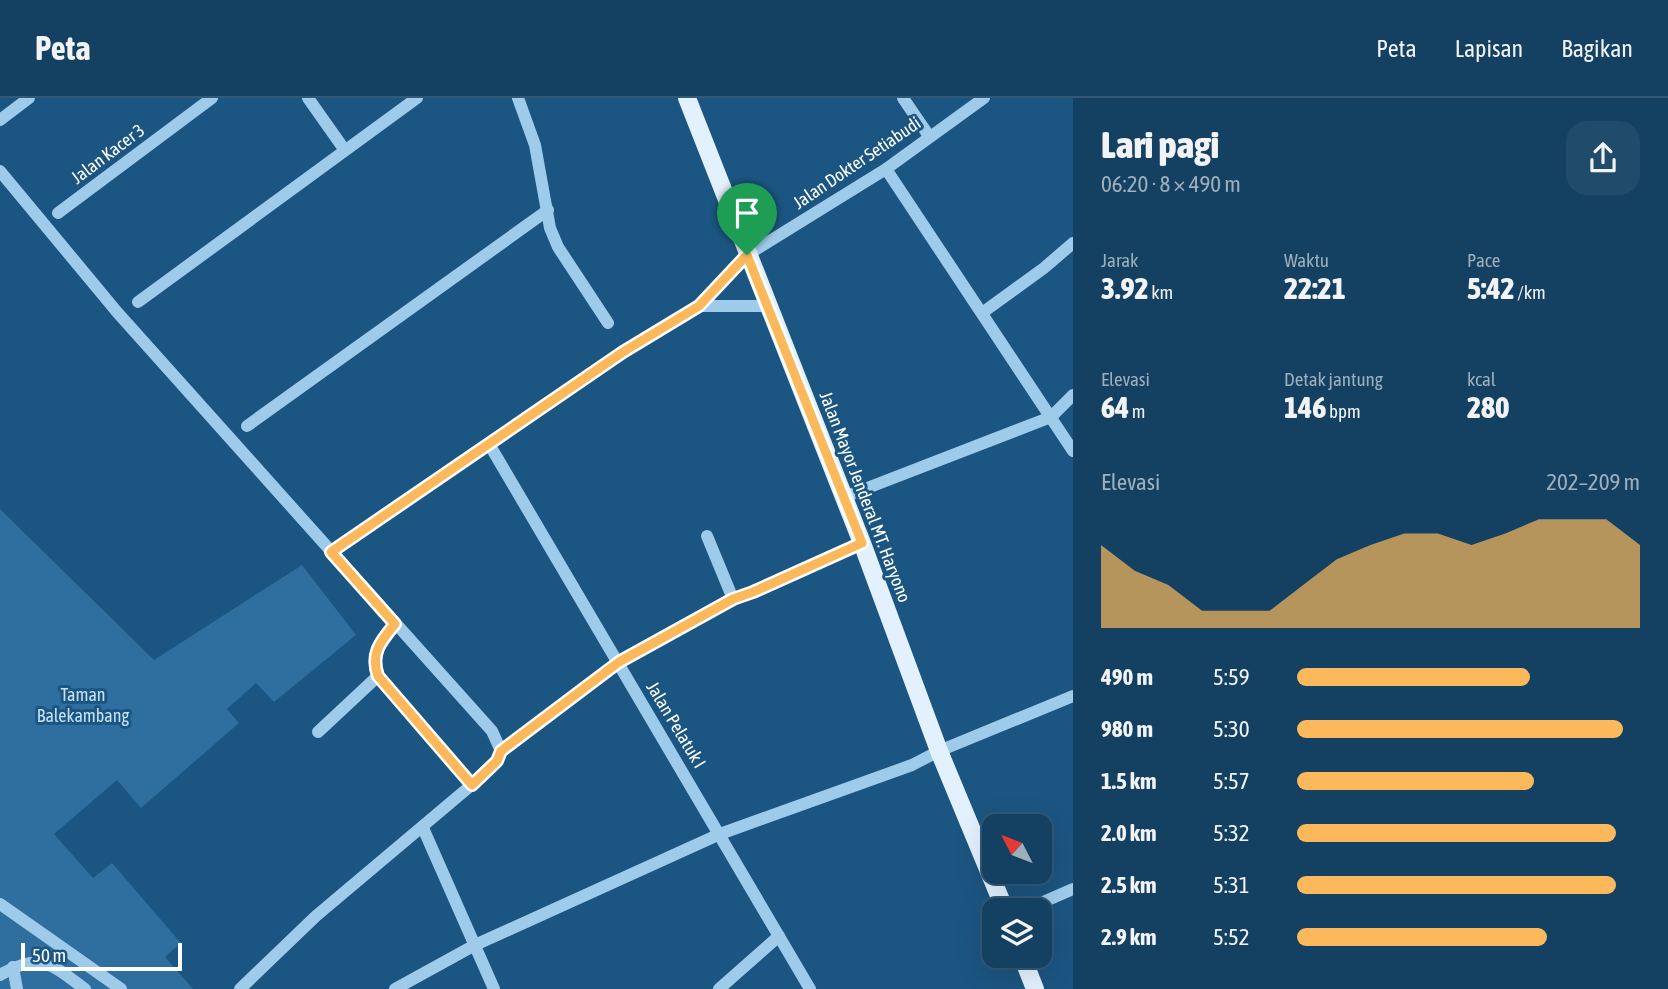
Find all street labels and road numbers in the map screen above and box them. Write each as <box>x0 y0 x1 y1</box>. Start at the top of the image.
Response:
street label: Jalan Dokter Setiabudi <box>789 112 924 213</box>
street label: Jalan Kacer 3 <box>67 119 149 188</box>
street label: Jalan Mayor Jenderal MT. Haryono <box>816 388 915 605</box>
street label: Jalan Pelatuk I <box>642 678 710 772</box>

